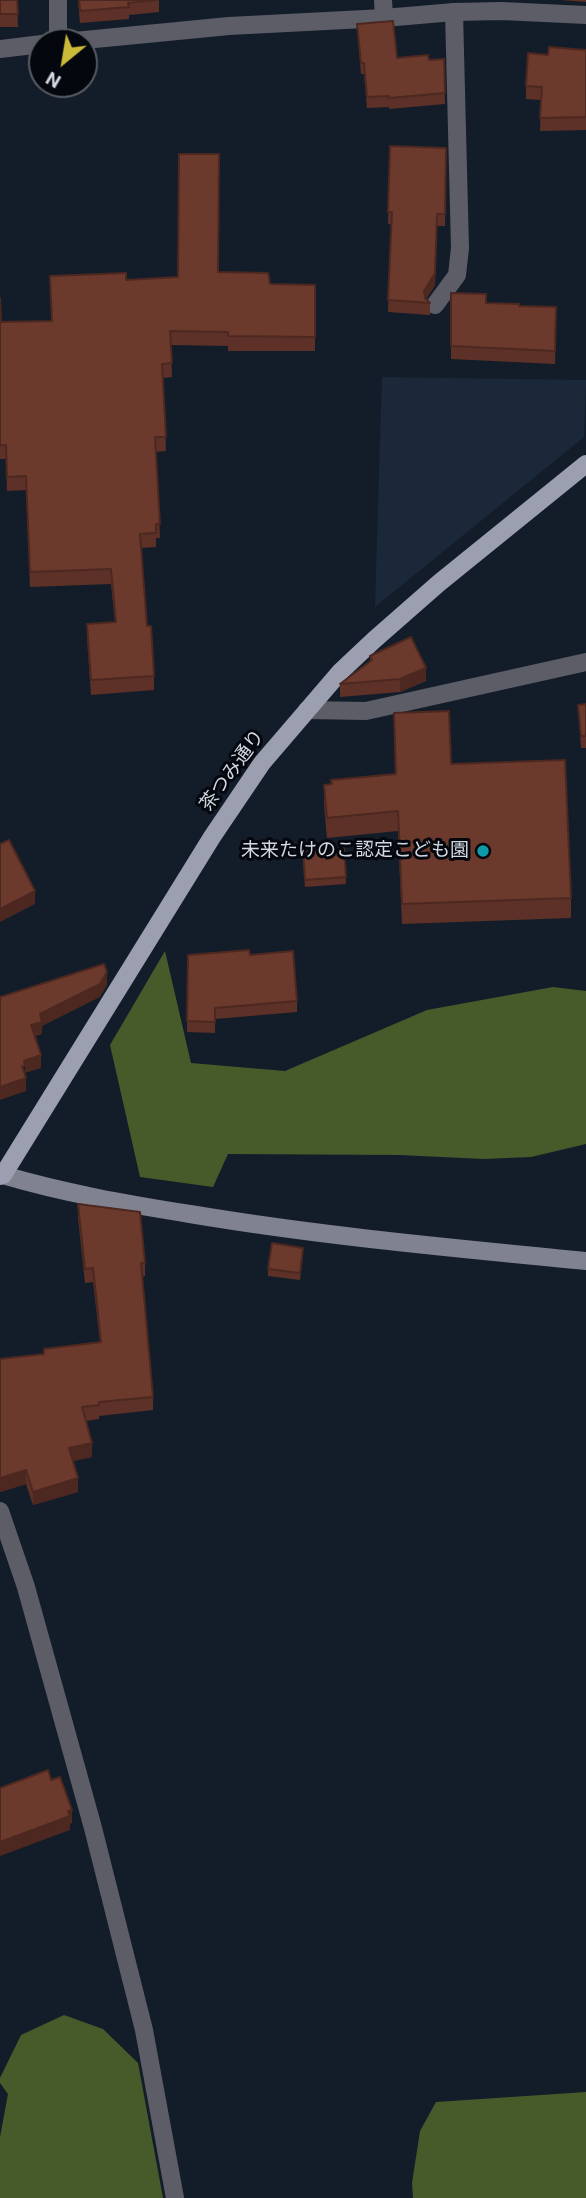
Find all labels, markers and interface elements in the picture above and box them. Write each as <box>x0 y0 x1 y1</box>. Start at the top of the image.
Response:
north arrow <box>28 28 98 98</box>
text: N <box>42 67 65 93</box>
street label: 茶つみ通り <box>196 726 270 816</box>
place label: 未来たけのこ認定こども園 <box>241 840 469 862</box>
marker: 未来たけのこ認定こども園 <box>475 843 491 859</box>

